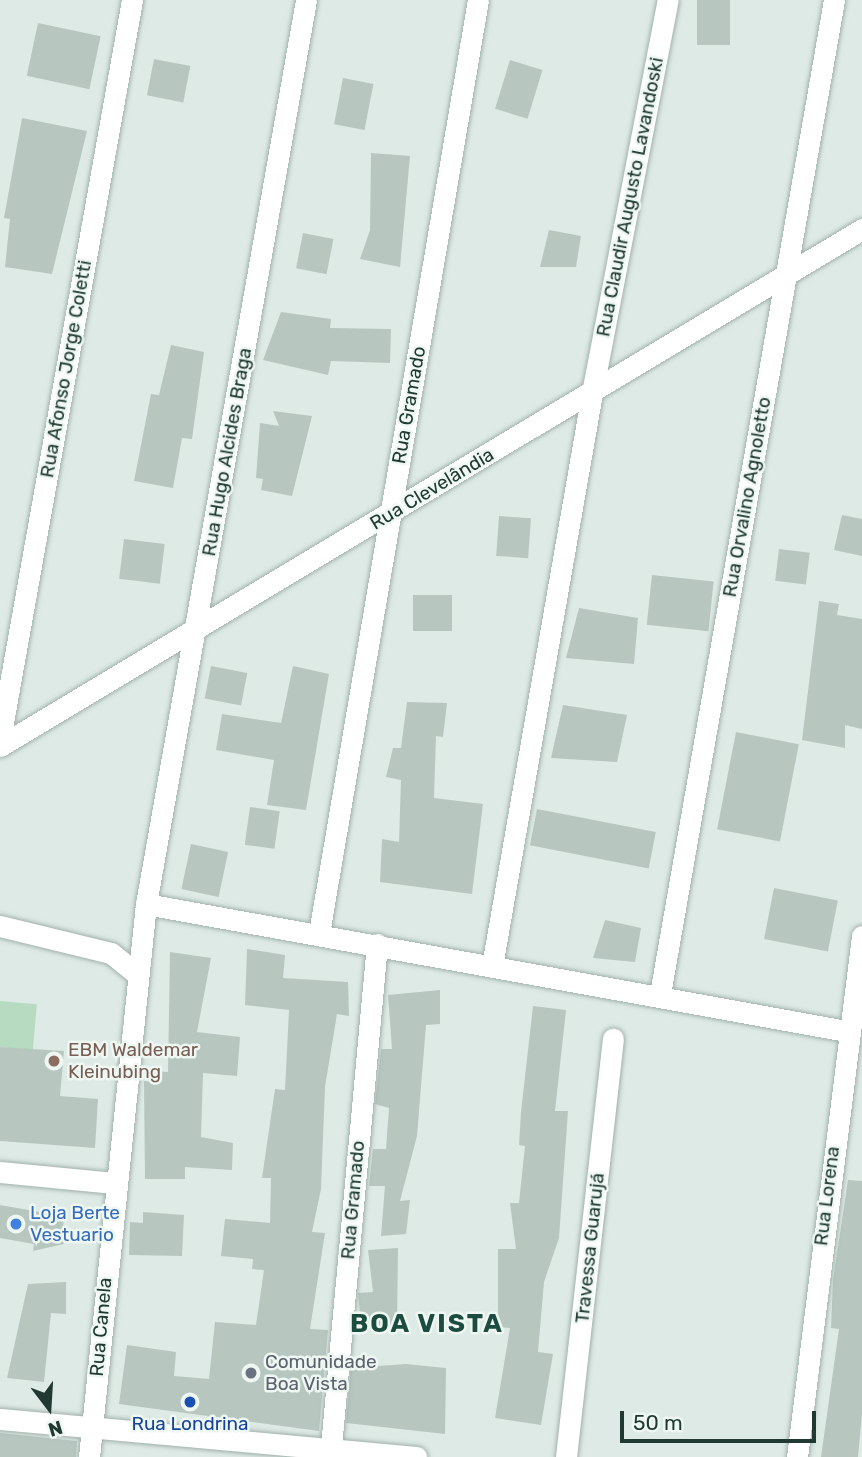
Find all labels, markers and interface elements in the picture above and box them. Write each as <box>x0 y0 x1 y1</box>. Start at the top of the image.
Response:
street label: Rua Claudir Augusto Lavandoski <box>592 55 668 339</box>
street label: Rua Afonso Jorge Coletti <box>36 258 96 480</box>
street label: Rua Gramado <box>387 344 431 466</box>
street label: Rua Hugo Alcides Braga <box>197 346 257 558</box>
street label: Rua Orvalino Agnoletto <box>718 395 776 599</box>
street label: Rua Clevelândia <box>366 443 498 535</box>
place label: EBM Waldemar Kleinubing <box>68 1039 198 1083</box>
marker: EBM Waldemar Kleinubing <box>46 1053 62 1069</box>
street label: Rua Gramado <box>336 1140 370 1260</box>
street label: Rua Lorena <box>810 1145 844 1247</box>
street label: Travessa Guarujá <box>571 1172 609 1324</box>
place label: Loja Berte Vestuario <box>30 1202 120 1246</box>
marker: Loja Berte Vestuario <box>8 1216 24 1232</box>
street label: Rua Canela <box>85 1276 117 1378</box>
district label: BOA VISTA <box>351 1308 503 1340</box>
place label: Comunidade Boa Vista <box>265 1351 377 1395</box>
marker: Comunidade Boa Vista <box>243 1365 259 1381</box>
north arrow <box>14 1373 84 1443</box>
marker: Rua Londrina <box>182 1394 198 1410</box>
scale bar <box>624 1398 820 1442</box>
text: 50 m <box>633 1410 683 1435</box>
place label: Rua Londrina <box>131 1413 249 1435</box>
text: N <box>45 1416 65 1442</box>

